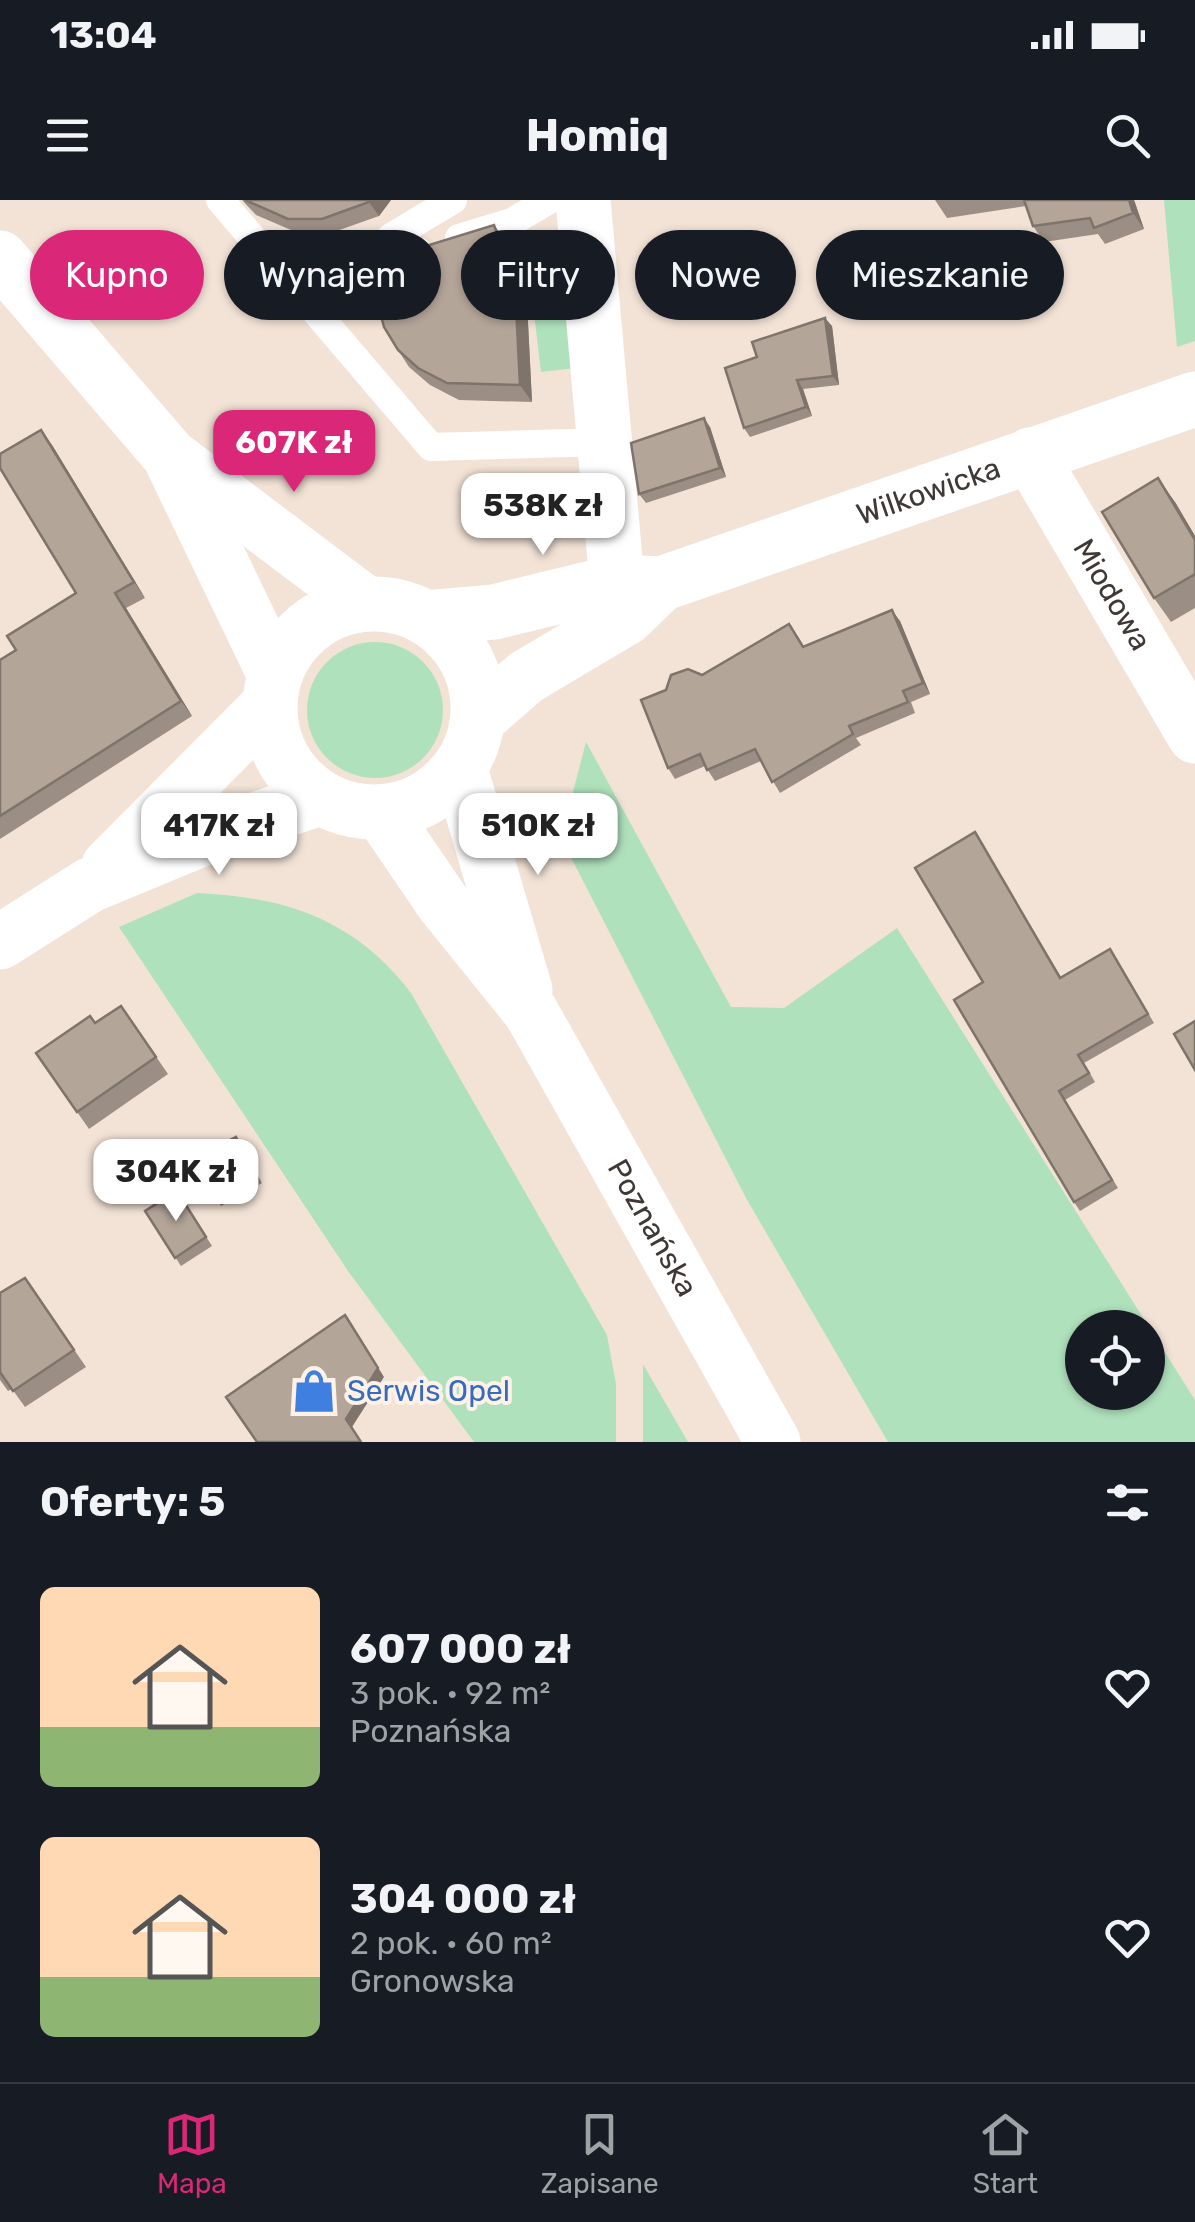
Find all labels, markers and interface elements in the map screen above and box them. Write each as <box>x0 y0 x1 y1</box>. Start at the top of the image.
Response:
text: 13:04 <box>50 12 157 58</box>
icon: menu <box>40 108 95 163</box>
icon: search <box>1100 108 1155 163</box>
text: Homiq <box>526 109 669 162</box>
chip: Kupno <box>30 230 204 320</box>
chip: Wynajem <box>224 230 441 320</box>
chip: Filtry <box>461 230 615 320</box>
chip: Nowe <box>635 230 796 320</box>
chip: Mieszkanie <box>816 230 1064 320</box>
pin: 607K zł <box>202 410 386 495</box>
text: 607K zł <box>235 423 353 461</box>
street label: Wilkowicka <box>852 450 1005 533</box>
pin: 538K zł <box>451 473 635 558</box>
text: 538K zł <box>483 486 603 524</box>
street label: Miodowa <box>1065 532 1159 657</box>
pin: 417K zł <box>127 793 311 878</box>
pin: 510K zł <box>446 793 630 878</box>
text: 417K zł <box>163 806 275 844</box>
text: 510K zł <box>481 806 595 844</box>
pin: 304K zł <box>84 1139 268 1224</box>
text: 304K zł <box>115 1152 237 1190</box>
street label: Poznańska <box>600 1153 705 1303</box>
map controls <box>1065 1310 1165 1410</box>
button: locate <box>1065 1310 1165 1410</box>
shop icon: Serwis Opel <box>290 1367 338 1415</box>
place label: Serwis Opel <box>347 1373 510 1409</box>
icon: filters <box>1100 1475 1155 1530</box>
text: Oferty: 5 <box>40 1477 225 1527</box>
text: 607 000 zł <box>350 1624 571 1674</box>
icon: home <box>120 1627 240 1747</box>
icon: heart <box>1100 1660 1155 1715</box>
text: 3 pok. · 92 m² <box>350 1674 550 1712</box>
text: Poznańska <box>350 1712 511 1750</box>
text: 304 000 zł <box>350 1874 576 1924</box>
icon: home <box>120 1877 240 1997</box>
icon: heart <box>1100 1910 1155 1965</box>
text: 2 pok. · 60 m² <box>350 1924 552 1962</box>
text: Gronowska <box>350 1962 515 2000</box>
tab: Mapa <box>157 2107 227 2200</box>
tab: Zapisane <box>541 2107 659 2200</box>
tab: Start <box>973 2107 1038 2200</box>

